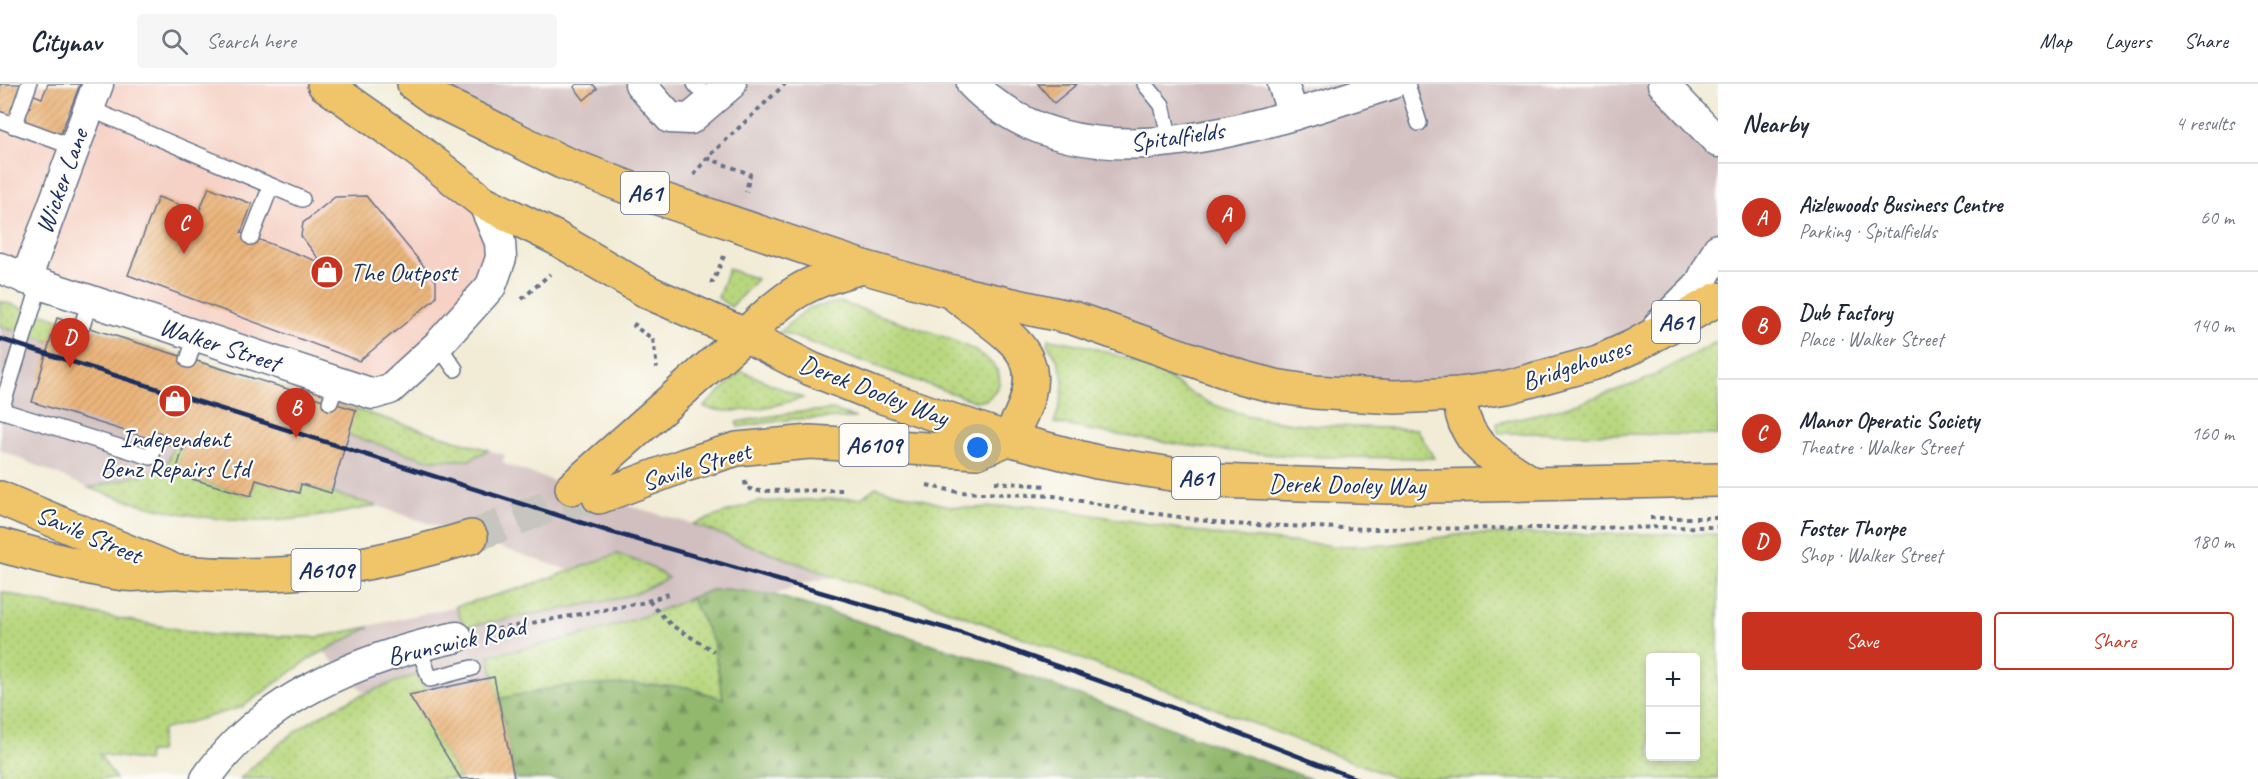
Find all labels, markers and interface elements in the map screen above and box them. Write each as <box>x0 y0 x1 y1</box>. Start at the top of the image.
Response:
search box <box>137 14 557 68</box>
text: Citynav <box>30 24 101 59</box>
icon: search <box>158 25 191 58</box>
text: Search here <box>206 27 296 55</box>
text: Map <box>2039 28 2072 54</box>
text: Layers <box>2105 28 2151 54</box>
text: Share <box>2184 28 2228 54</box>
text: Nearby <box>1742 107 1807 140</box>
text: 4 results <box>2175 111 2234 136</box>
street label: Spitalfields <box>1128 113 1228 159</box>
street label: Wicker Lane <box>27 122 96 238</box>
road number: A61 <box>621 172 669 214</box>
text: Aizlewoods Business Centre <box>1799 191 2002 219</box>
pin: A <box>1206 196 1246 245</box>
pin: C <box>164 204 204 254</box>
text: A <box>1756 205 1767 230</box>
text: 60 m <box>2200 205 2234 230</box>
text: Parking · Spitalfields <box>1799 219 1937 244</box>
shop icon: The Outpost <box>309 254 345 290</box>
place label: The Outpost <box>350 256 459 289</box>
text: Dub Factory <box>1799 299 1892 327</box>
road number: A61 <box>1652 301 1700 343</box>
street label: Walker Street <box>155 310 287 380</box>
text: B <box>1756 313 1767 338</box>
text: 140 m <box>2191 313 2234 338</box>
pin: D <box>50 318 90 368</box>
text: Place · Walker Street <box>1799 327 1943 352</box>
street label: Bridgehouses <box>1517 330 1637 398</box>
street label: Derek Dooley Way <box>795 347 955 435</box>
shop icon: Independent Benz Repairs Ltd <box>157 383 193 419</box>
pin: B <box>276 388 316 438</box>
text: Manor Operatic Society <box>1799 407 1979 435</box>
text: C <box>1757 421 1766 446</box>
text: 160 m <box>2191 421 2234 446</box>
place label: Independent Benz Repairs Ltd <box>100 422 253 485</box>
road number: A6109 <box>840 424 908 466</box>
your location <box>963 433 992 462</box>
street label: Savile Street <box>638 434 757 499</box>
text: Theatre · Walker Street <box>1799 435 1962 460</box>
road number: A61 <box>1172 457 1220 499</box>
street label: Derek Dooley Way <box>1268 467 1428 502</box>
street label: Savile Street <box>31 497 149 572</box>
text: Foster Thorpe <box>1799 515 1905 543</box>
text: D <box>1756 529 1767 554</box>
text: 180 m <box>2191 529 2234 554</box>
text: Shop · Walker Street <box>1799 543 1942 568</box>
road number: A6109 <box>292 549 360 591</box>
street label: Brunswick Road <box>384 609 532 673</box>
button: Save <box>1742 612 1982 670</box>
button: Share <box>1994 612 2234 670</box>
map controls <box>1646 653 1700 761</box>
button: + <box>1646 653 1700 707</box>
button: − <box>1646 707 1700 761</box>

